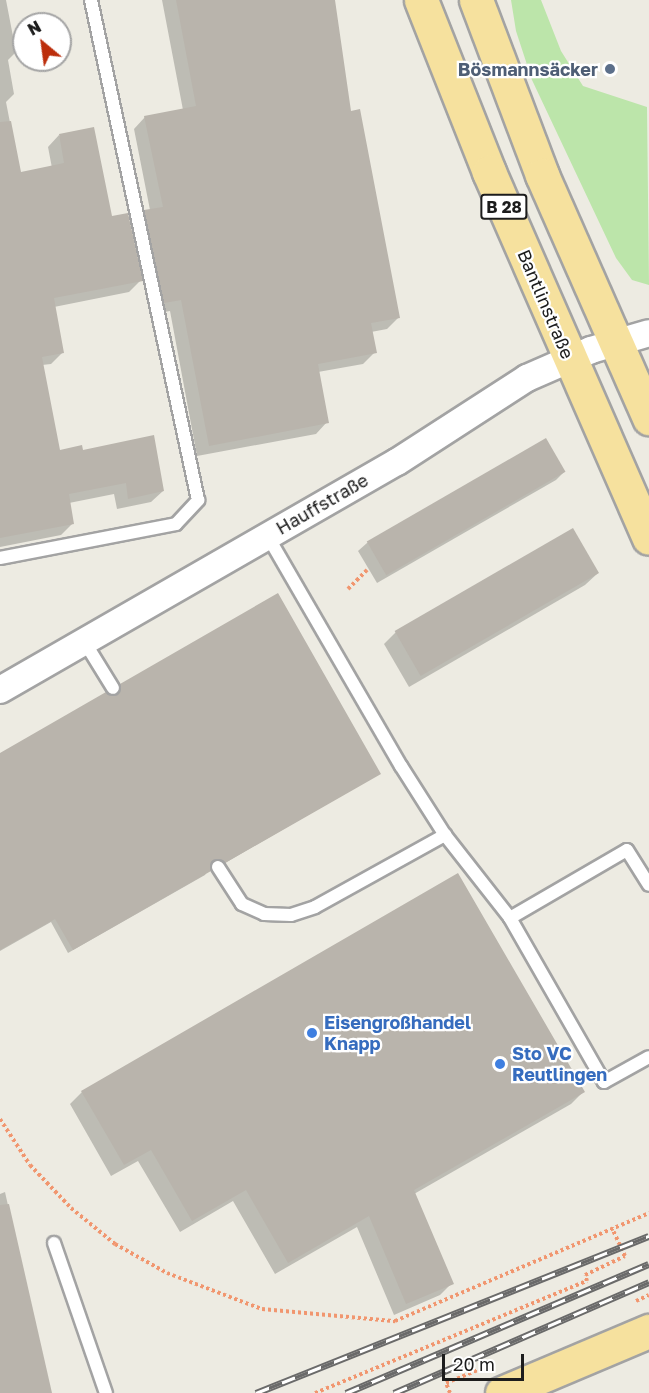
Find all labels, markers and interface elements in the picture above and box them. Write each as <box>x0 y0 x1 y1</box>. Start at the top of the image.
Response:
north arrow <box>12 12 72 72</box>
text: N <box>24 16 44 40</box>
place label: Bösmannsäcker <box>458 58 598 80</box>
marker: Bösmannsäcker <box>603 62 617 76</box>
road number: B 28 <box>480 194 528 220</box>
street label: Bantlinstraße <box>513 246 579 362</box>
street label: Hauffstraße <box>272 469 372 539</box>
place label: Eisengroßhandel Knapp <box>324 1012 471 1054</box>
marker: Eisengroßhandel Knapp <box>305 1026 319 1040</box>
place label: Sto VC Reutlingen <box>512 1043 607 1086</box>
marker: Sto VC Reutlingen <box>493 1057 507 1071</box>
scale bar <box>445 1342 528 1380</box>
text: 20 m <box>453 1353 495 1375</box>

